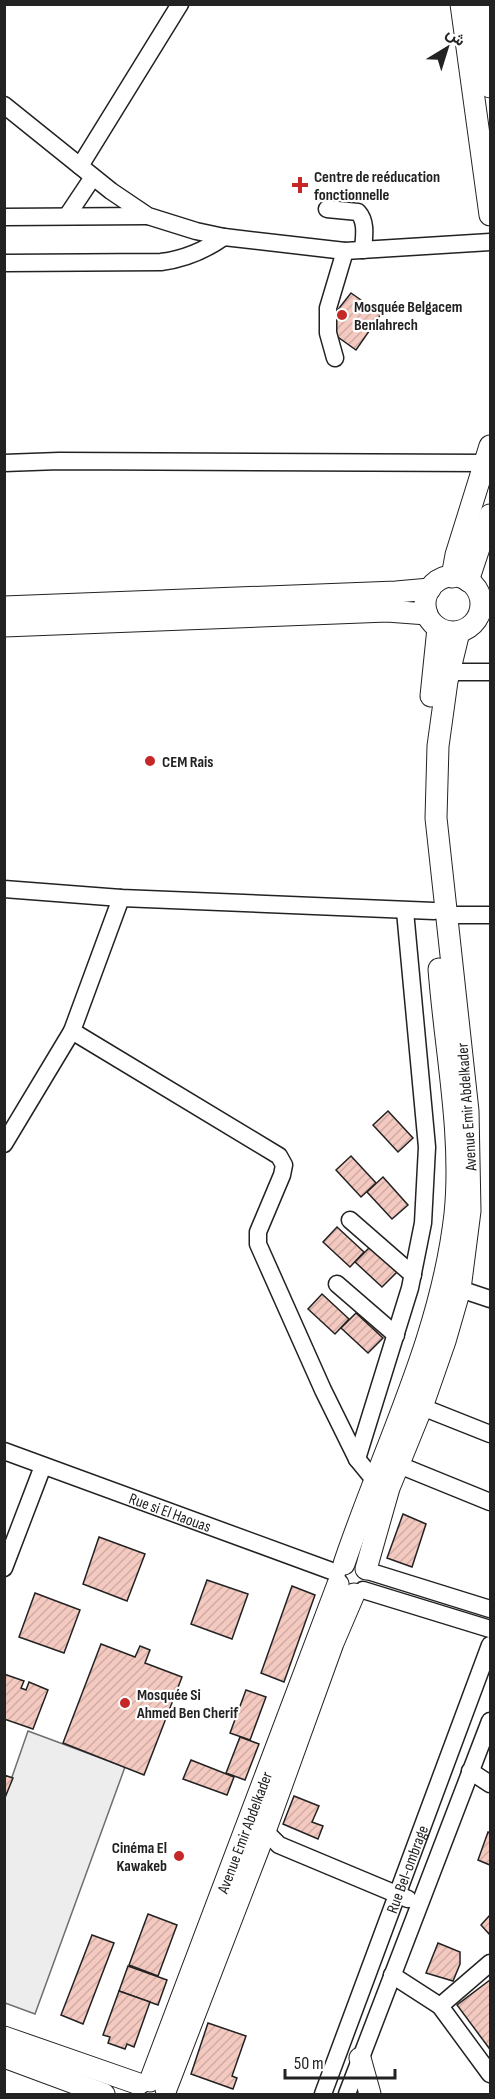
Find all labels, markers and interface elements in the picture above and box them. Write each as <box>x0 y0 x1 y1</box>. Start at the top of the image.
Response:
north arrow <box>417 18 477 78</box>
text: ش <box>442 24 469 51</box>
place label: Centre de reéducation fonctionnelle <box>314 168 440 205</box>
marker: Centre de reéducation fonctionnelle <box>291 176 309 194</box>
place label: Mosquée Belgacem Benlahrech <box>354 298 462 335</box>
marker: Mosquée Belgacem Benlahrech <box>335 308 349 322</box>
place label: CEM Rais <box>162 753 213 772</box>
marker: CEM Rais <box>143 754 157 768</box>
street label: Avenue Emir Abdelkader <box>454 1042 482 1173</box>
street label: Rue si El Haouas <box>126 1490 214 1537</box>
place label: Mosquée Si Ahmed Ben Cherif <box>136 1686 239 1723</box>
marker: Mosquée Si Ahmed Ben Cherif <box>118 1696 132 1710</box>
street label: Avenue Emir Abdelkader <box>214 1769 277 1897</box>
street label: Rue Bel-ombrage <box>383 1823 433 1916</box>
place label: Cinéma El Kawakeb <box>112 1839 167 1876</box>
marker: Cinéma El Kawakeb <box>172 1849 186 1863</box>
scale bar <box>285 2042 394 2080</box>
text: 50 m <box>294 2053 324 2074</box>

